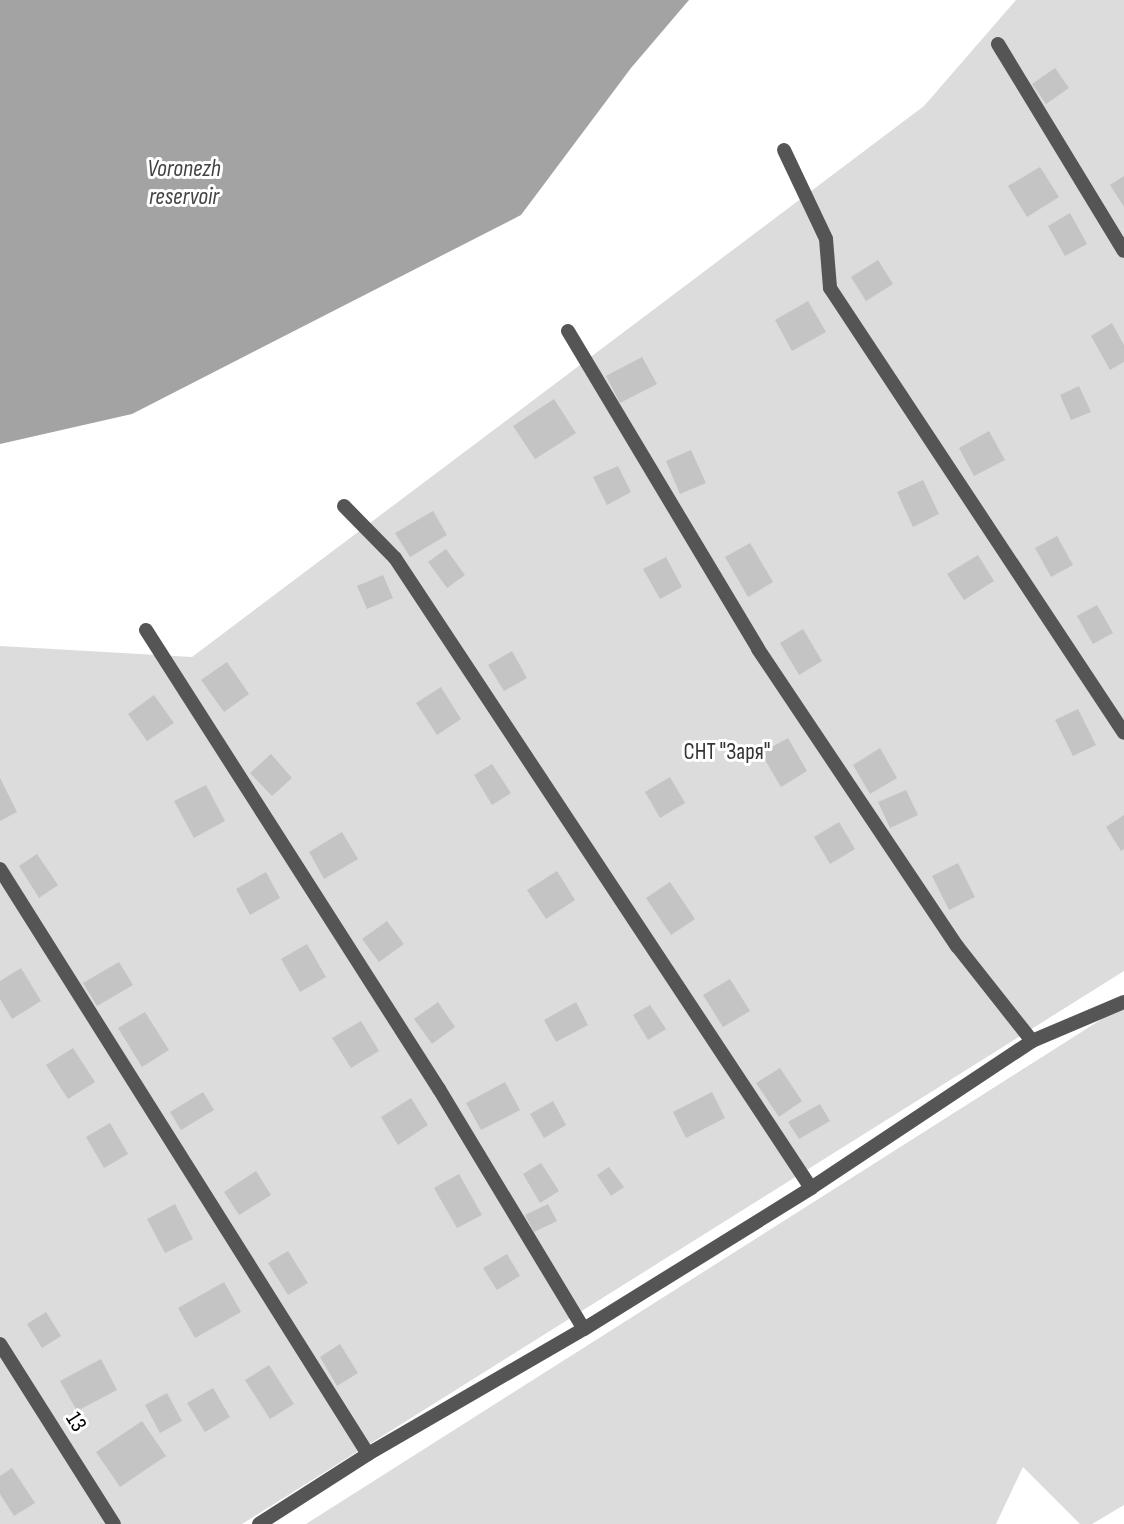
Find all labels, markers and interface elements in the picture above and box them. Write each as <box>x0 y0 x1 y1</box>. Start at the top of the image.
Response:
water label: Voronezh reservoir <box>147 155 221 211</box>
park label: СНТ "Заря" <box>684 738 770 766</box>
street label: 13 <box>60 1407 92 1437</box>

